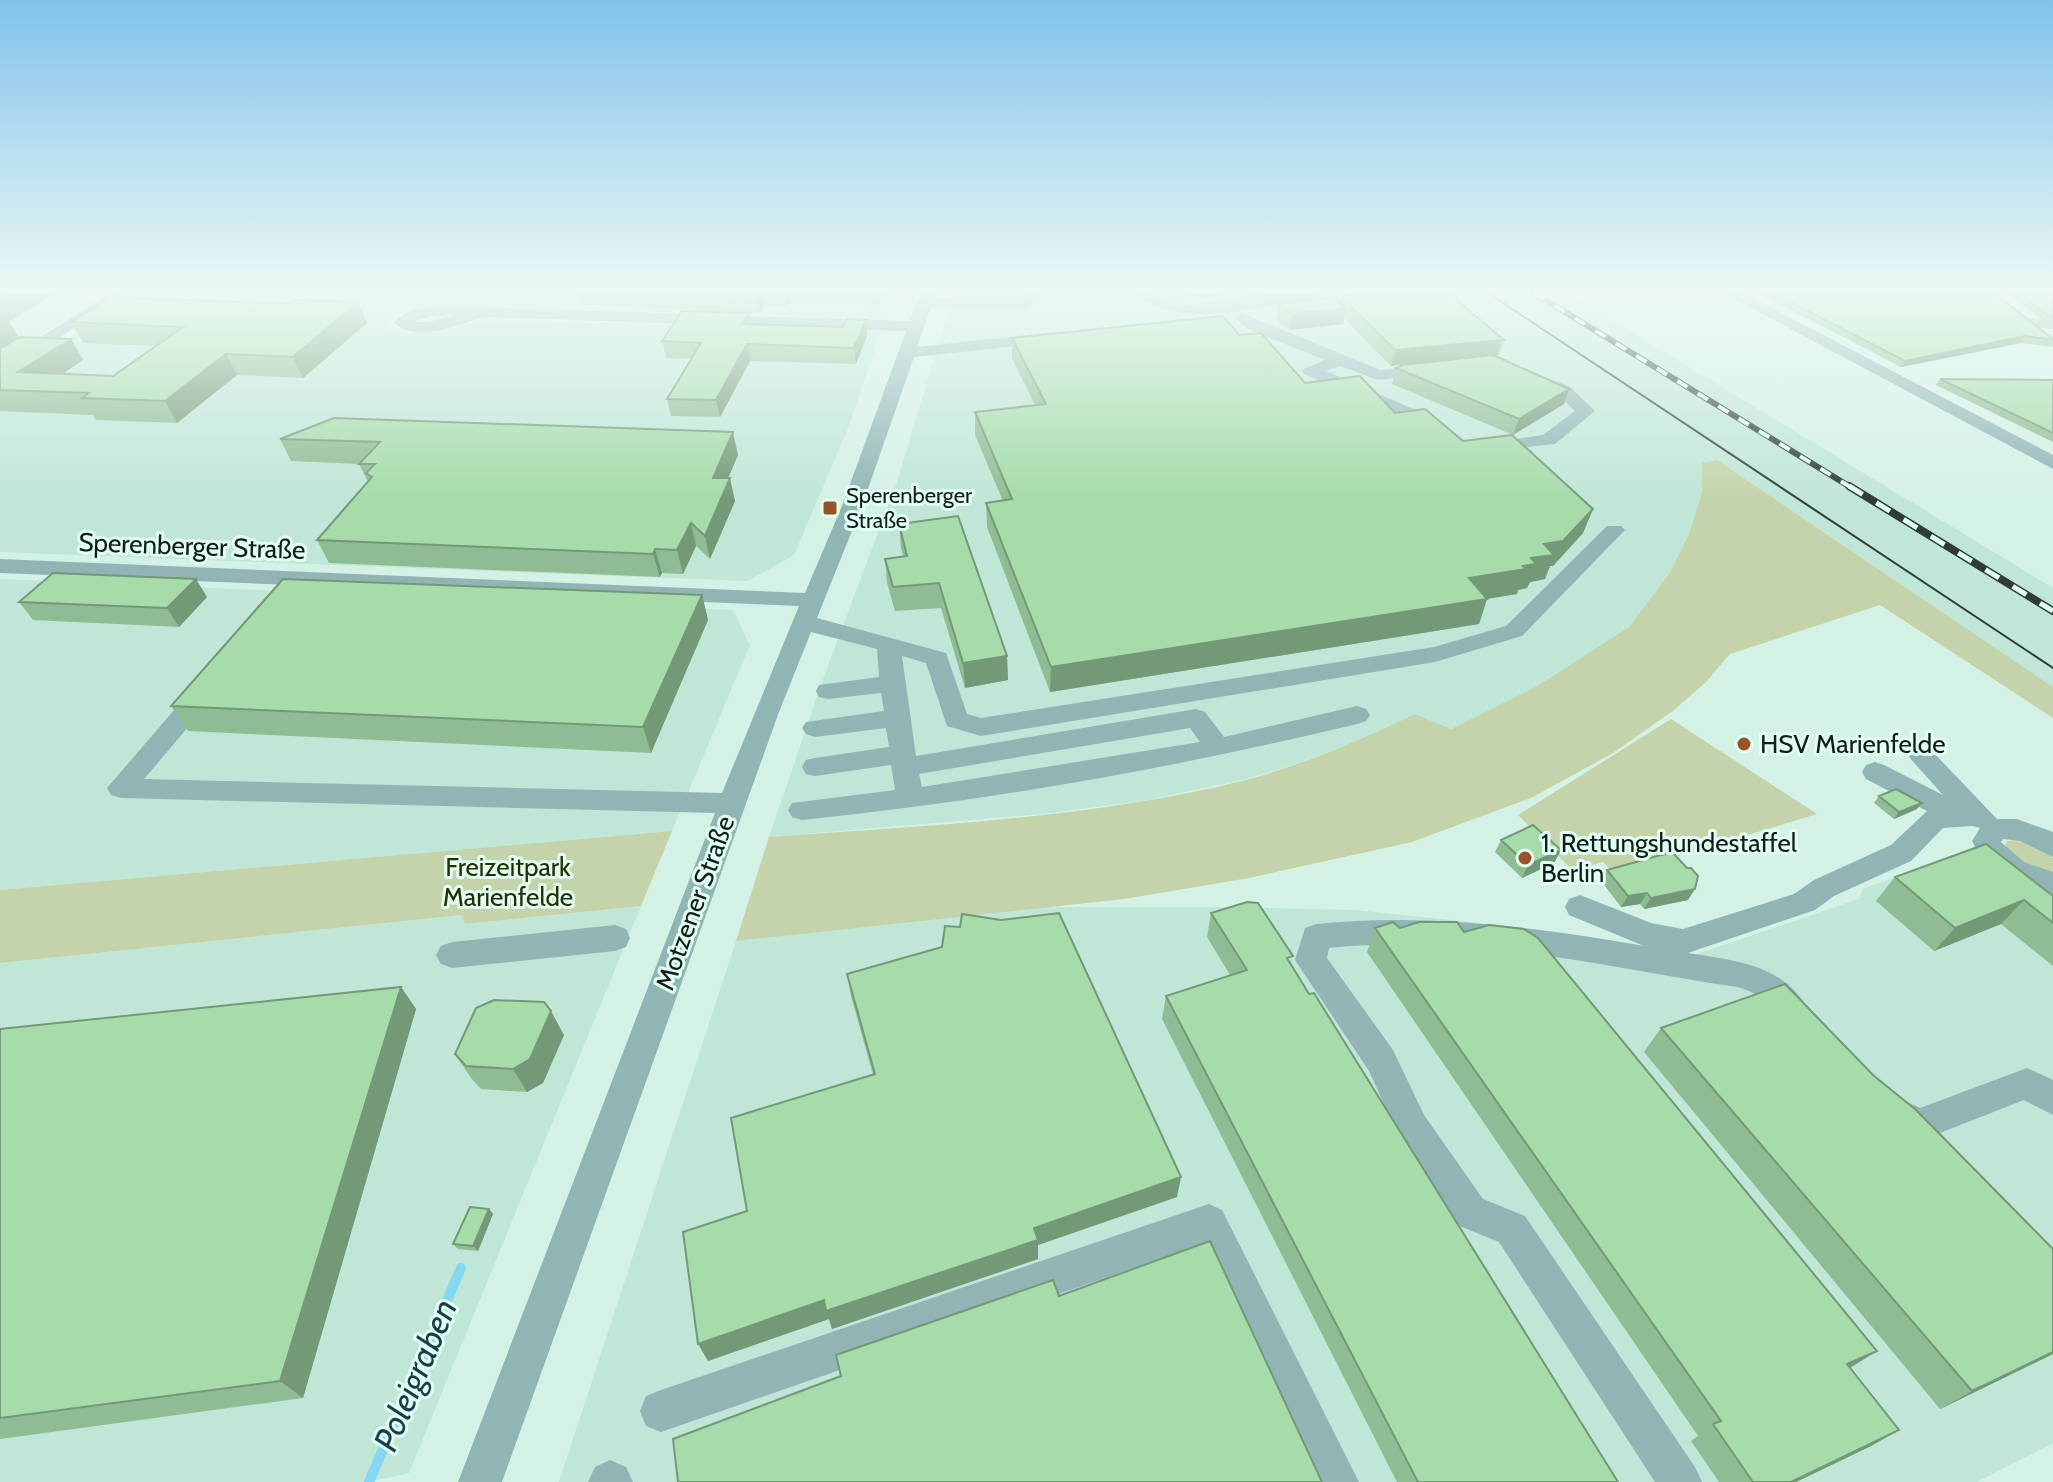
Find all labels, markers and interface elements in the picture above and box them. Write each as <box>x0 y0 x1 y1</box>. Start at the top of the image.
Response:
place label: Sperenberger Straße <box>846 482 972 534</box>
marker: Sperenberger Straße <box>821 499 839 517</box>
street label: Sperenberger Straße <box>78 526 306 566</box>
place label: HSV Marienfelde <box>1760 728 1946 760</box>
marker: HSV Marienfelde <box>1735 735 1753 753</box>
street label: Motzener Straße <box>649 811 741 995</box>
place label: 1. Rettungshundestaffel Berlin <box>1541 827 1797 889</box>
marker: 1. Rettungshundestaffel Berlin <box>1516 849 1534 867</box>
park label: Freizeitpark Marienfelde <box>443 851 573 913</box>
water label: Poleigraben <box>364 1293 466 1457</box>

